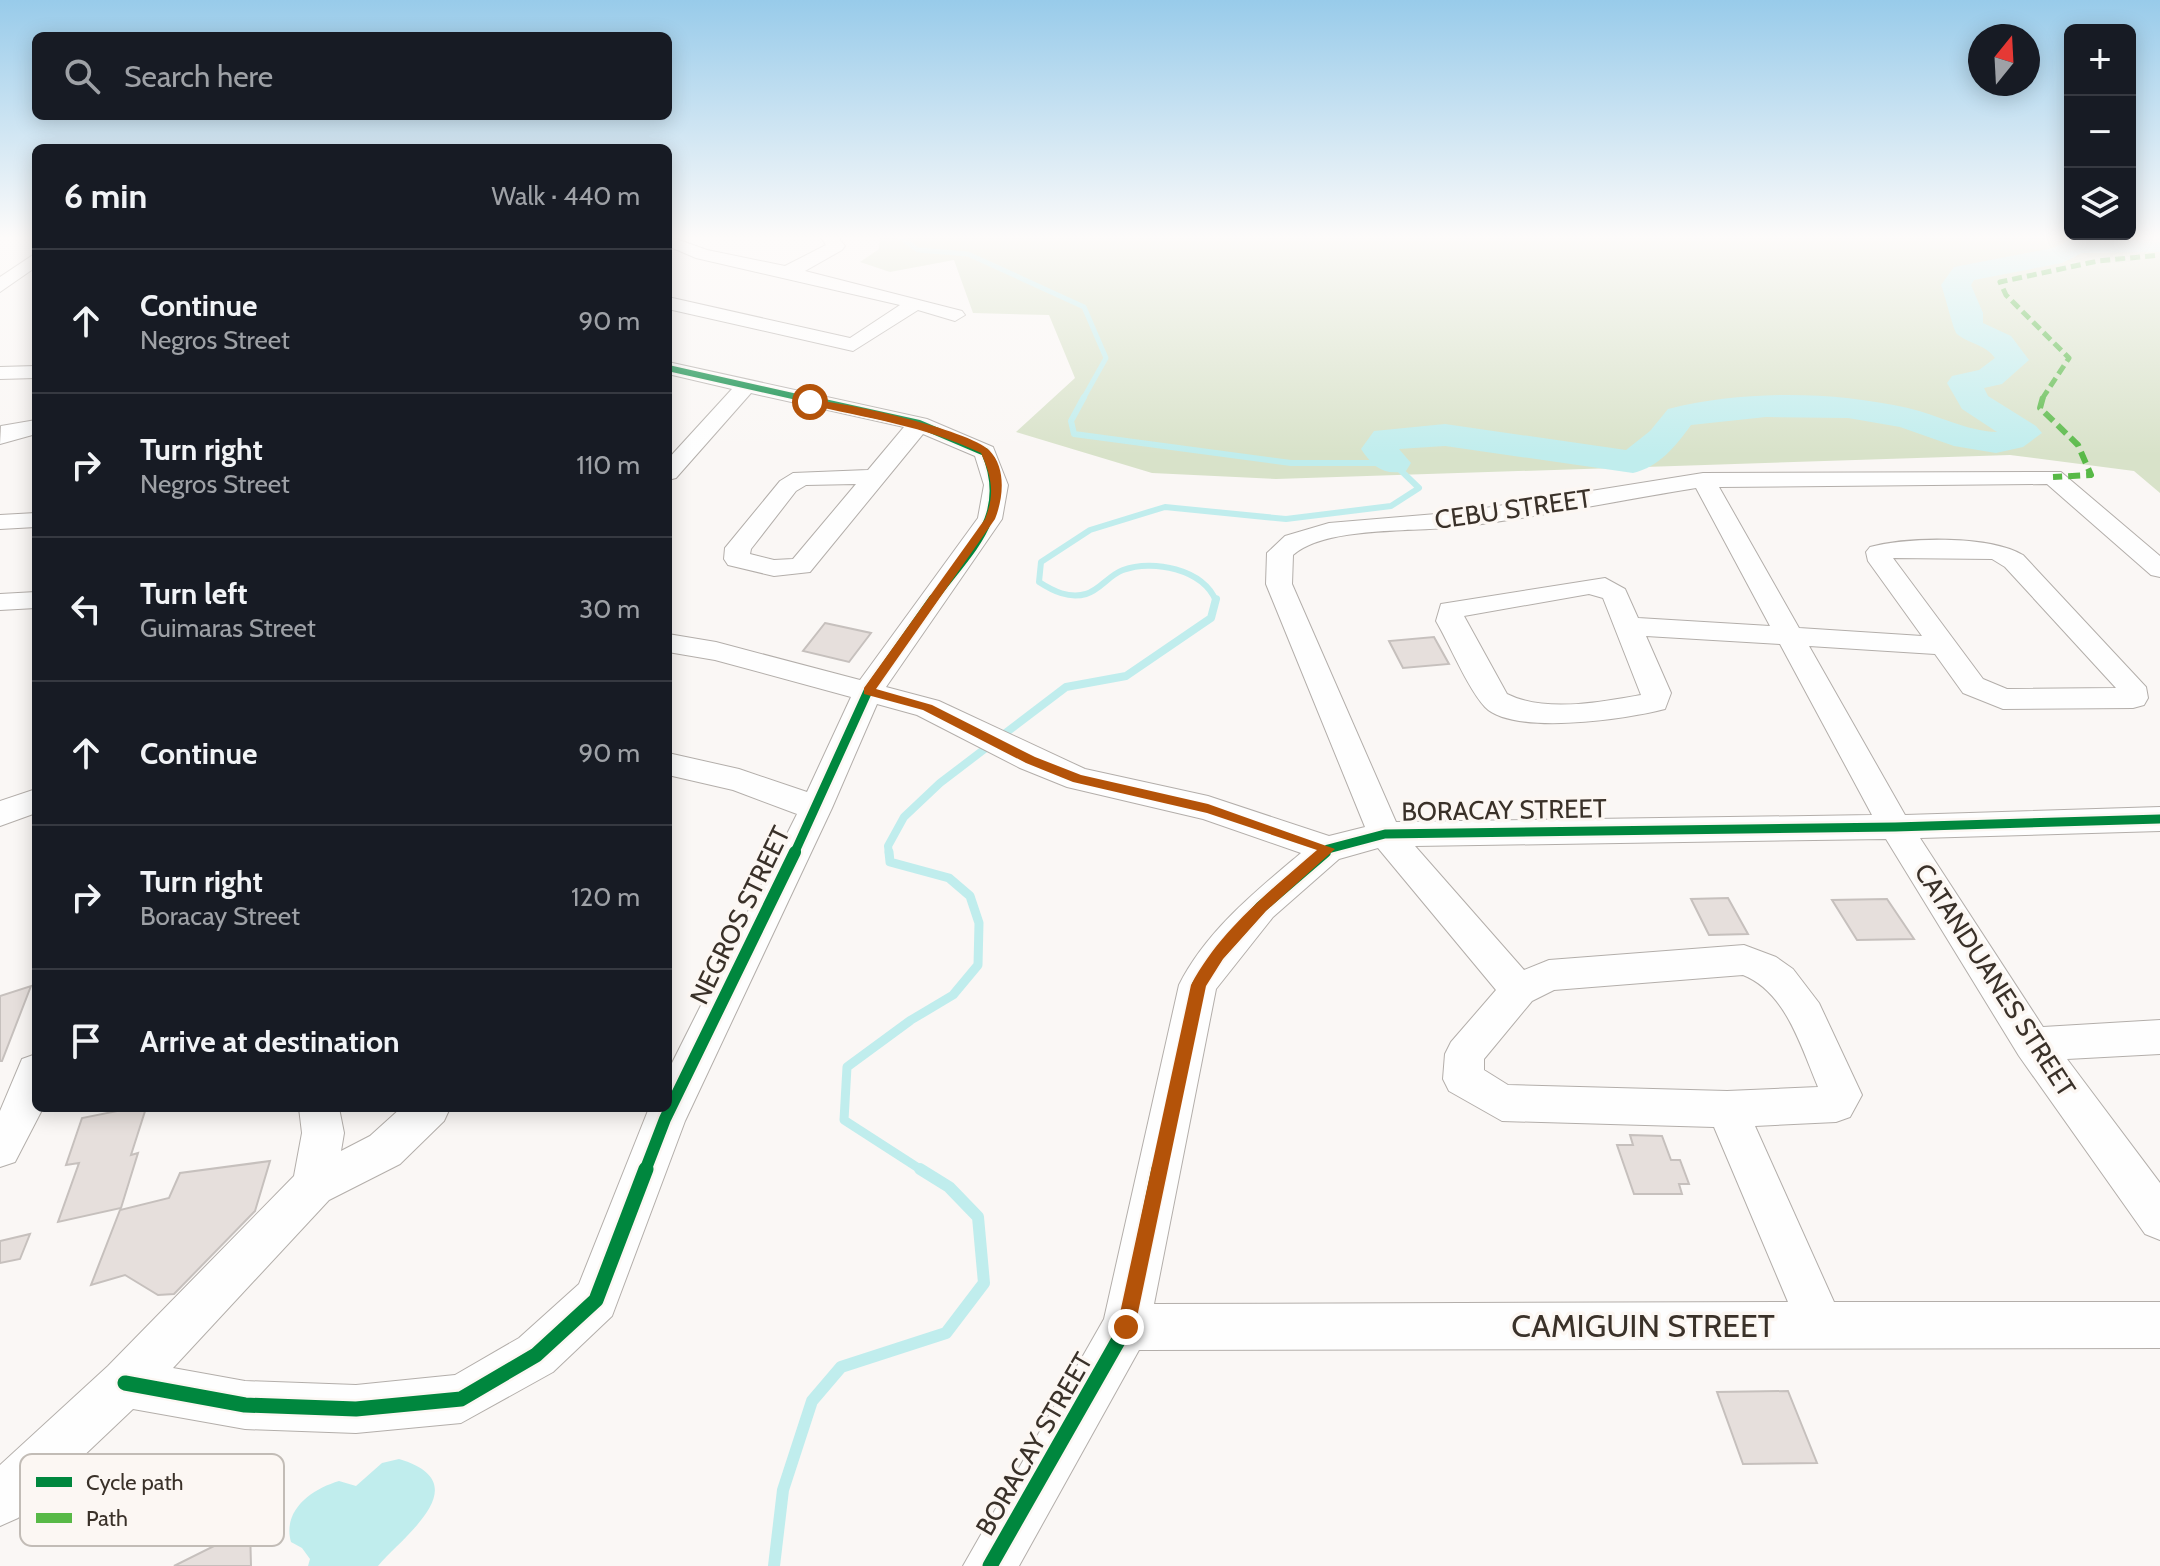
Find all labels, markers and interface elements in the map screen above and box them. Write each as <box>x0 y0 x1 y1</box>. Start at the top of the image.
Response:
north arrow <box>1968 24 2040 96</box>
map controls <box>2064 24 2136 240</box>
button: + <box>2064 24 2136 96</box>
search box <box>32 32 672 120</box>
icon: search <box>60 54 104 98</box>
text: Search here <box>124 58 273 95</box>
button: − <box>2064 96 2136 168</box>
button: layers <box>2064 168 2136 240</box>
text: 6 min <box>64 175 147 217</box>
text: Walk · 440 m <box>491 180 640 212</box>
text: Continue <box>140 287 257 324</box>
icon: ahead <box>64 299 108 343</box>
text: 90 m <box>578 305 640 337</box>
text: Negros Street <box>140 324 290 356</box>
route start <box>792 384 828 420</box>
text: Turn right <box>140 431 263 468</box>
icon: right <box>64 443 108 487</box>
text: 110 m <box>576 449 640 481</box>
text: Negros Street <box>140 468 290 500</box>
street label: CEBU STREET <box>1433 482 1594 536</box>
text: Turn left <box>140 575 248 612</box>
icon: left <box>64 587 108 631</box>
text: 30 m <box>579 593 640 625</box>
text: Guimaras Street <box>140 612 316 644</box>
icon: ahead <box>64 731 108 775</box>
text: Continue <box>140 735 257 772</box>
text: 90 m <box>578 737 640 769</box>
street label: BORACAY STREET <box>1401 792 1607 828</box>
street label: NEGROS STREET <box>683 821 797 1009</box>
street label: CATANDUANES STREET <box>1908 857 2083 1103</box>
text: Turn right <box>140 863 263 900</box>
icon: right <box>64 875 108 919</box>
text: 120 m <box>571 881 640 913</box>
text: Boracay Street <box>140 900 300 932</box>
icon: arrive <box>64 1019 108 1063</box>
text: Arrive at destination <box>140 1023 400 1060</box>
street label: CAMIGUIN STREET <box>1511 1306 1775 1345</box>
route end <box>1108 1309 1144 1345</box>
street label: BORACAY STREET <box>969 1347 1099 1541</box>
legend <box>20 1454 284 1546</box>
text: Cycle path <box>86 1469 184 1496</box>
text: Path <box>86 1505 128 1532</box>

